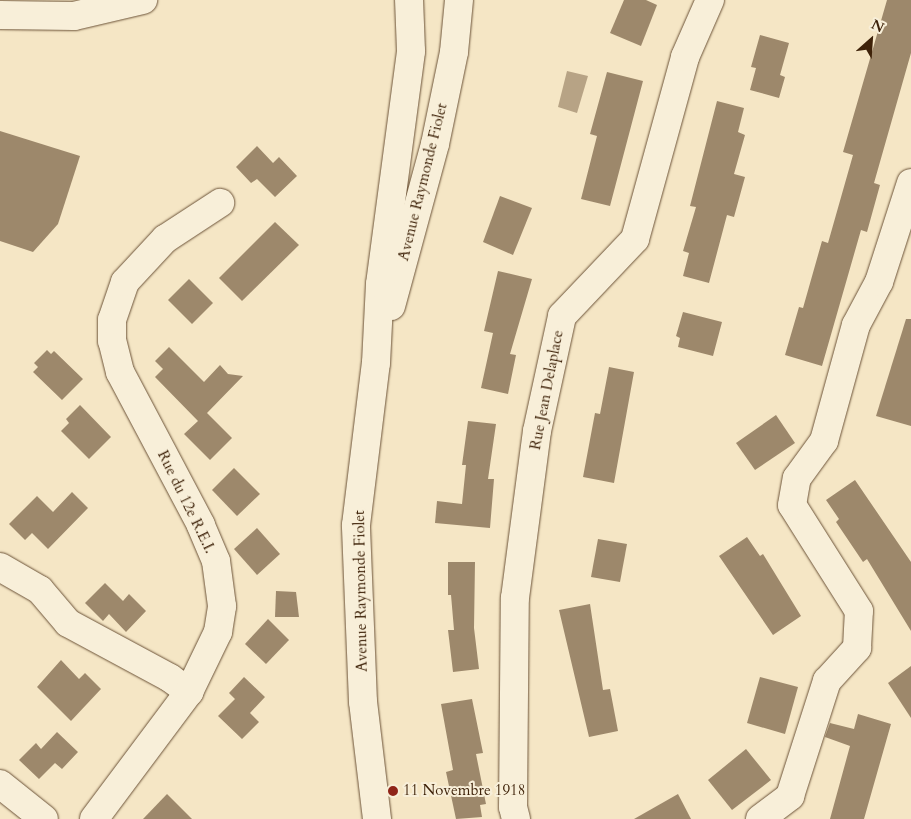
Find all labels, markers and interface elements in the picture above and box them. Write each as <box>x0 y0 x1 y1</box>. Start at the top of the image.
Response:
north arrow <box>846 15 896 65</box>
text: N <box>868 15 887 37</box>
street label: Avenue Raymonde Fiolet <box>395 101 451 263</box>
street label: Rue Jean Delaplace <box>527 329 567 451</box>
street label: Rue du 12e R.E.I. <box>153 448 219 556</box>
street label: Avenue Raymonde Fiolet <box>351 510 371 672</box>
place label: 11 Novembre 1918 <box>403 782 525 800</box>
marker: 11 Novembre 1918 <box>387 785 399 797</box>

